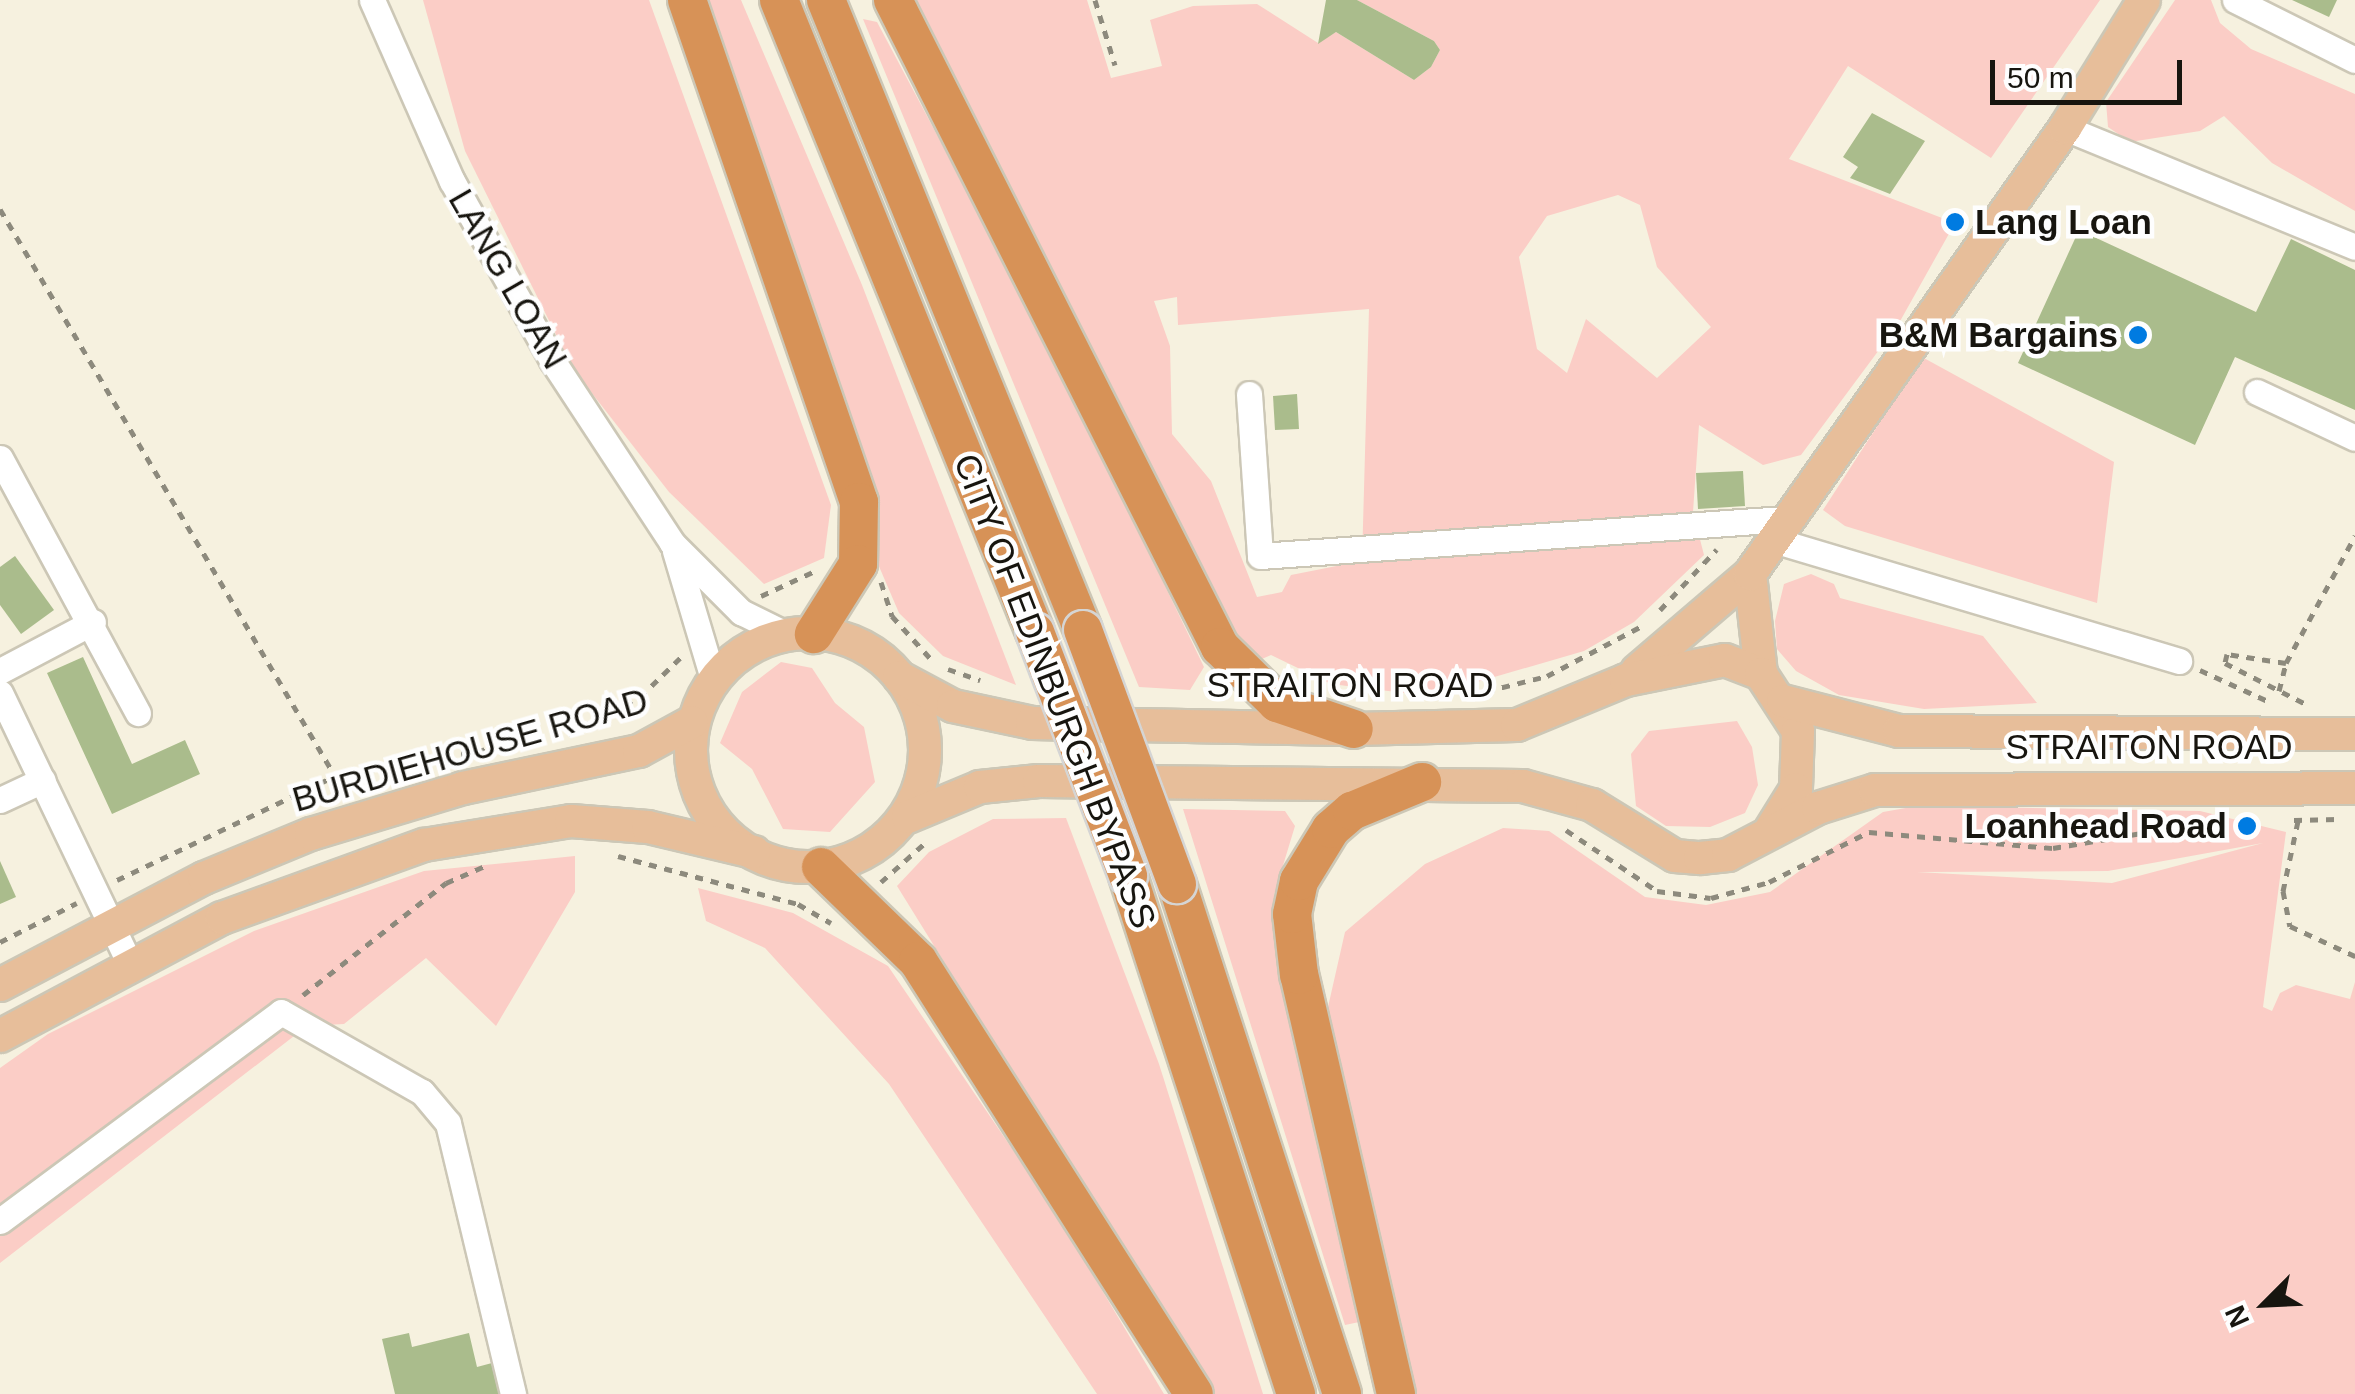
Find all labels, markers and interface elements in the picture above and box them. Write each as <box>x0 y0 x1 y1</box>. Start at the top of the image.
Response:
scale bar <box>1995 40 2188 102</box>
text: 50 m <box>2007 61 2074 94</box>
street label: LANG LOAN <box>440 182 576 376</box>
place label: Lang Loan <box>1975 201 2152 243</box>
marker: Lang Loan <box>1944 211 1966 233</box>
place label: B&M Bargains <box>1879 314 2118 356</box>
marker: B&M Bargains <box>2127 324 2149 346</box>
street label: CITY OF EDINBURGH BYPASS <box>945 448 1165 934</box>
street label: STRAITON ROAD <box>1206 664 1494 706</box>
street label: BURDIEHOUSE ROAD <box>288 679 652 821</box>
street label: STRAITON ROAD <box>2005 726 2293 768</box>
place label: Loanhead Road <box>1964 805 2227 847</box>
marker: Loanhead Road <box>2236 815 2258 837</box>
north arrow <box>2215 1254 2315 1354</box>
text: N <box>2219 1301 2255 1332</box>

